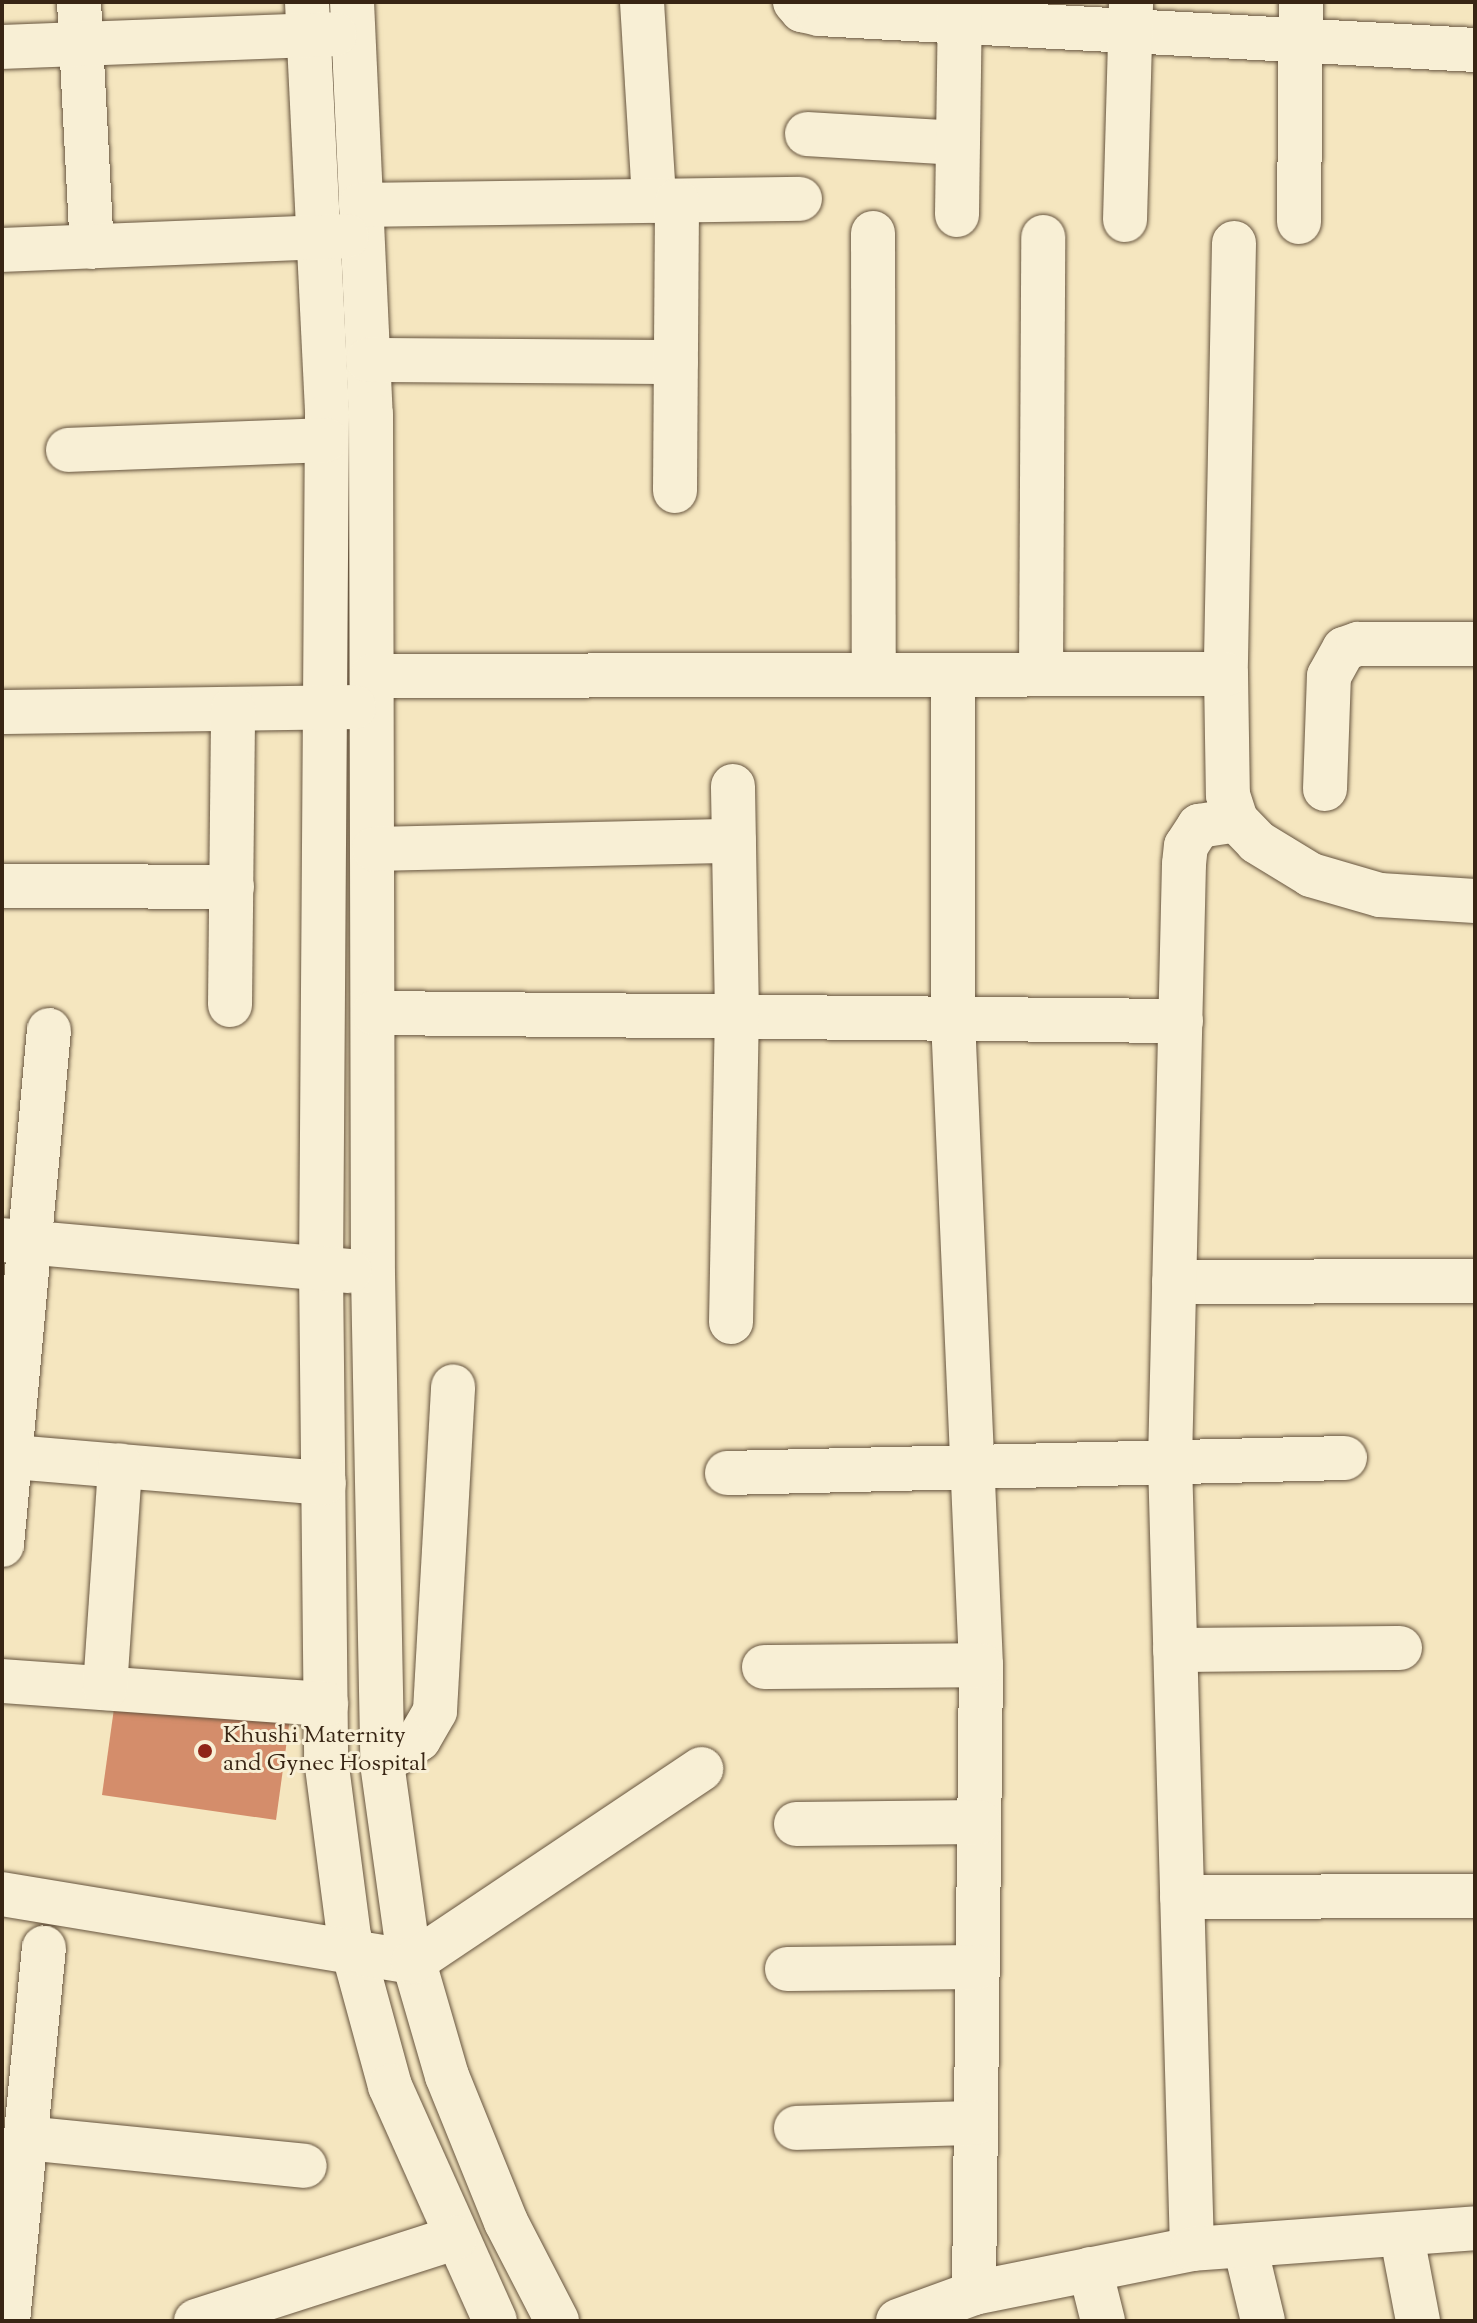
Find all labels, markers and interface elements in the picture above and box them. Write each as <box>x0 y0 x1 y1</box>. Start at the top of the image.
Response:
place label: Khushi Maternity and Gynec Hospital <box>223 1723 427 1779</box>
marker: Khushi Maternity and Gynec Hospital <box>194 1740 216 1762</box>

